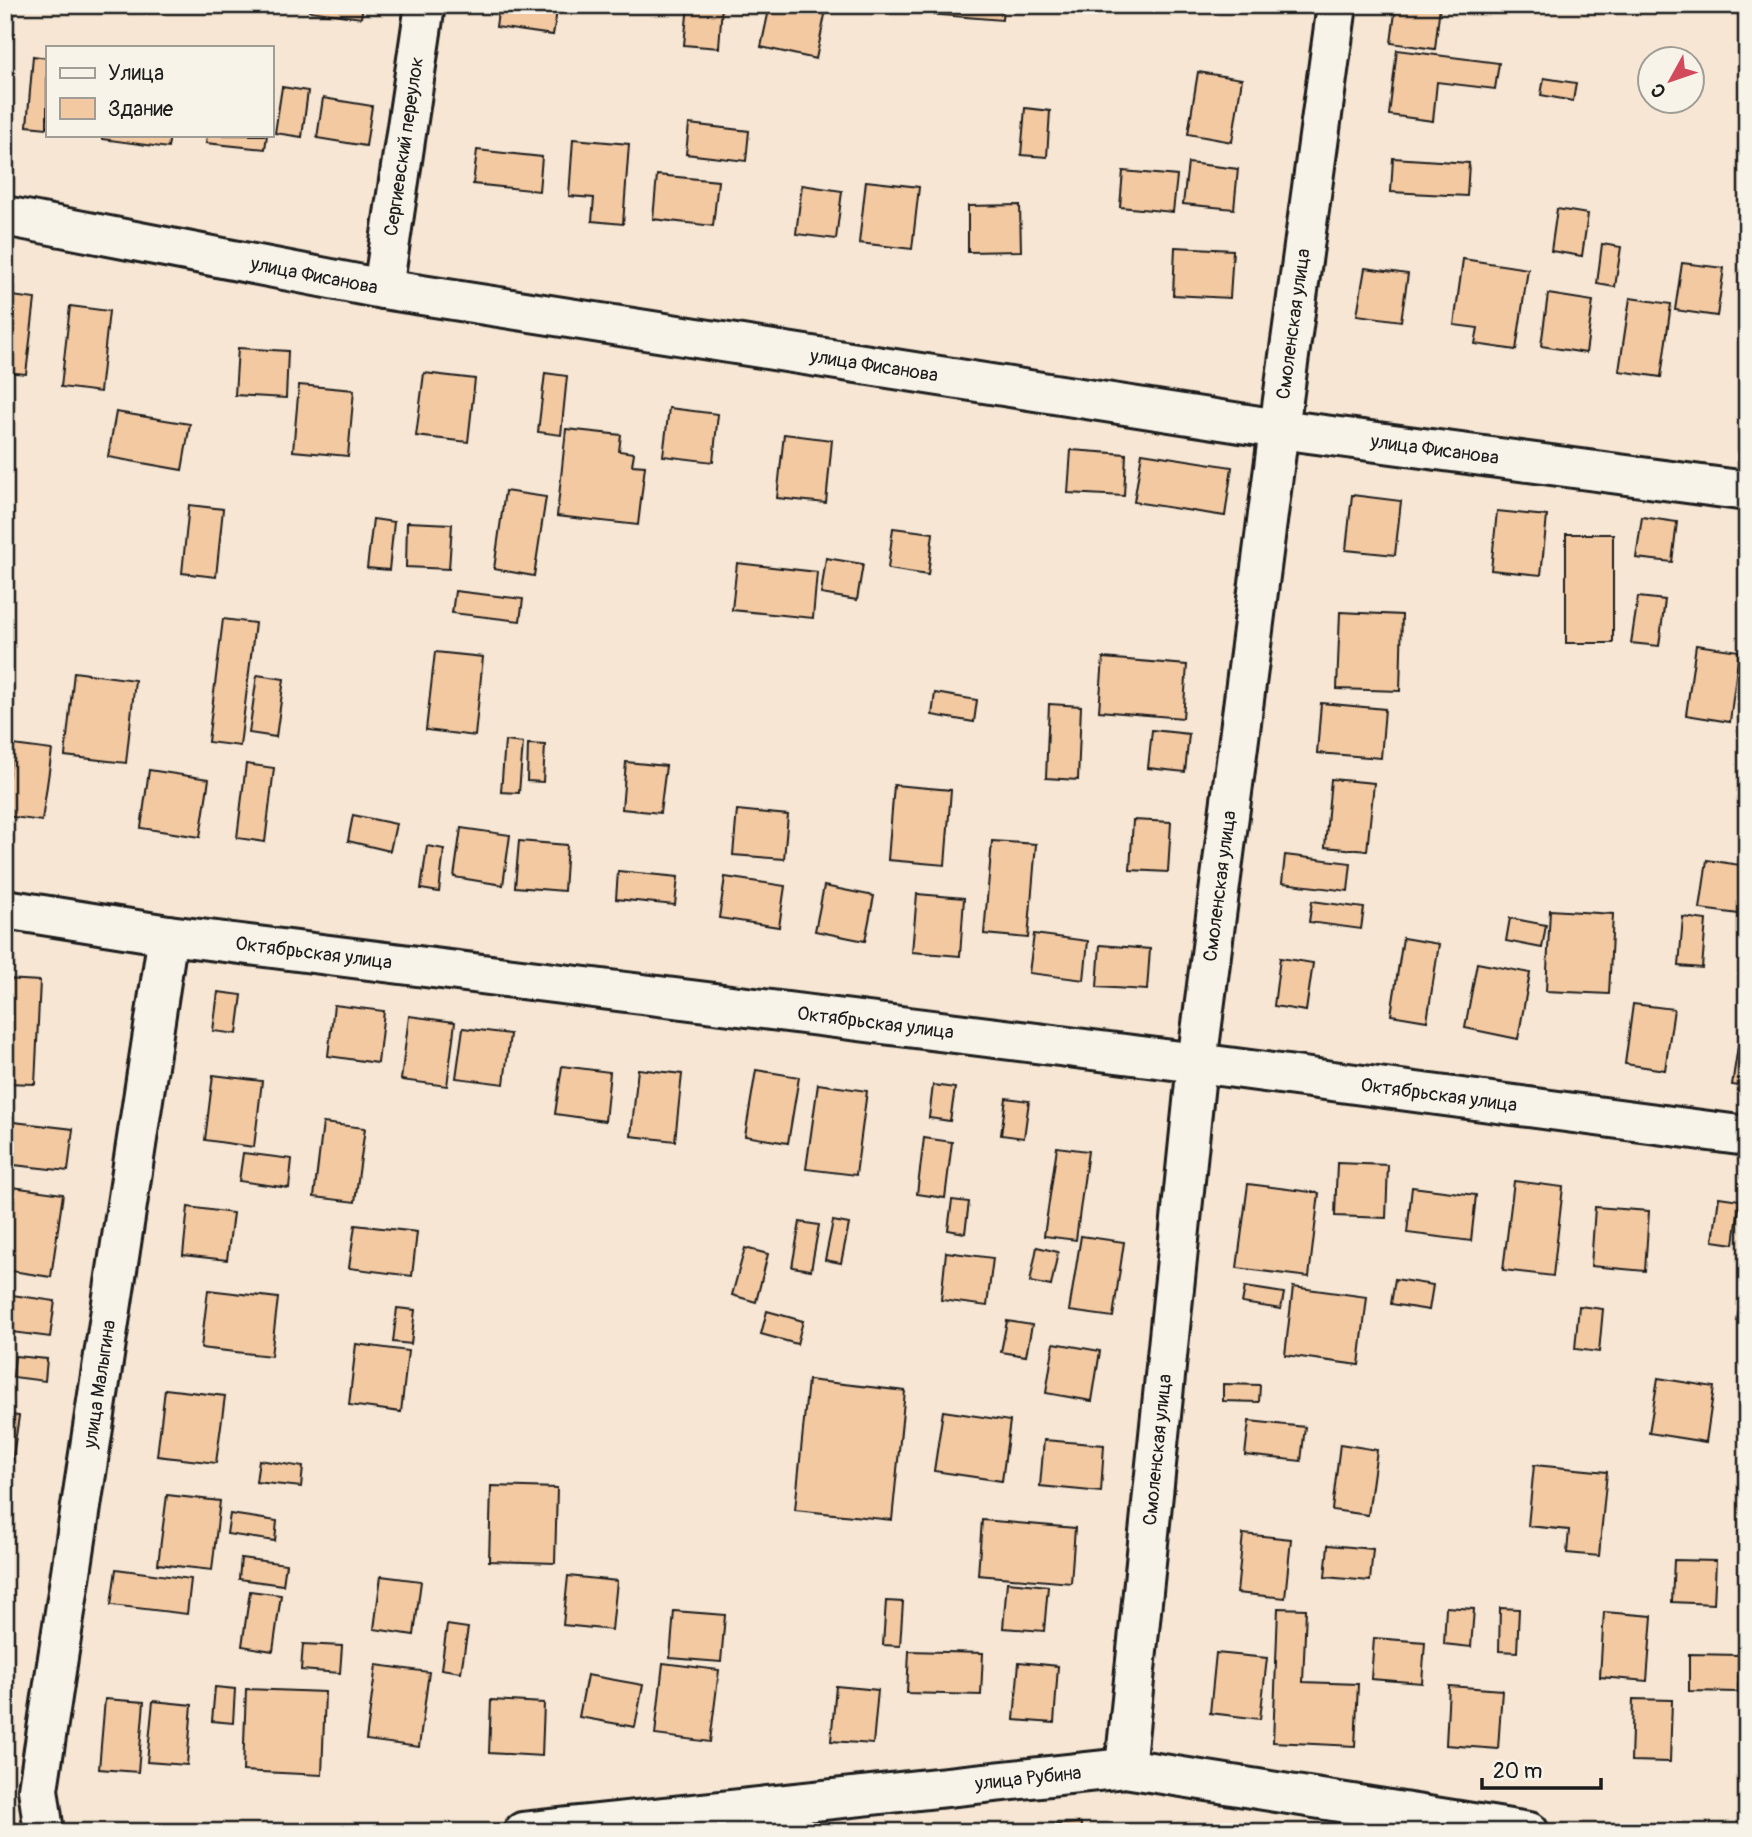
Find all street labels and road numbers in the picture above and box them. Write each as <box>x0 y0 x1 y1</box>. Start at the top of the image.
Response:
street label: Сергиевский переулок <box>379 55 429 238</box>
street label: Смоленская улица <box>1271 247 1316 401</box>
street label: улица Фисанова <box>248 252 380 300</box>
street label: улица Фисанова <box>807 344 940 388</box>
street label: улица Фисанова <box>1368 429 1500 470</box>
street label: Смоленская улица <box>1198 809 1242 963</box>
street label: Октябрьская улица <box>234 931 394 975</box>
street label: Октябрьская улица <box>796 1001 955 1045</box>
street label: Октябрьская улица <box>1359 1073 1519 1117</box>
street label: улица Малыгина <box>78 1318 121 1451</box>
street label: Смоленская улица <box>1138 1373 1177 1527</box>
street label: улица Рубина <box>973 1761 1083 1796</box>

